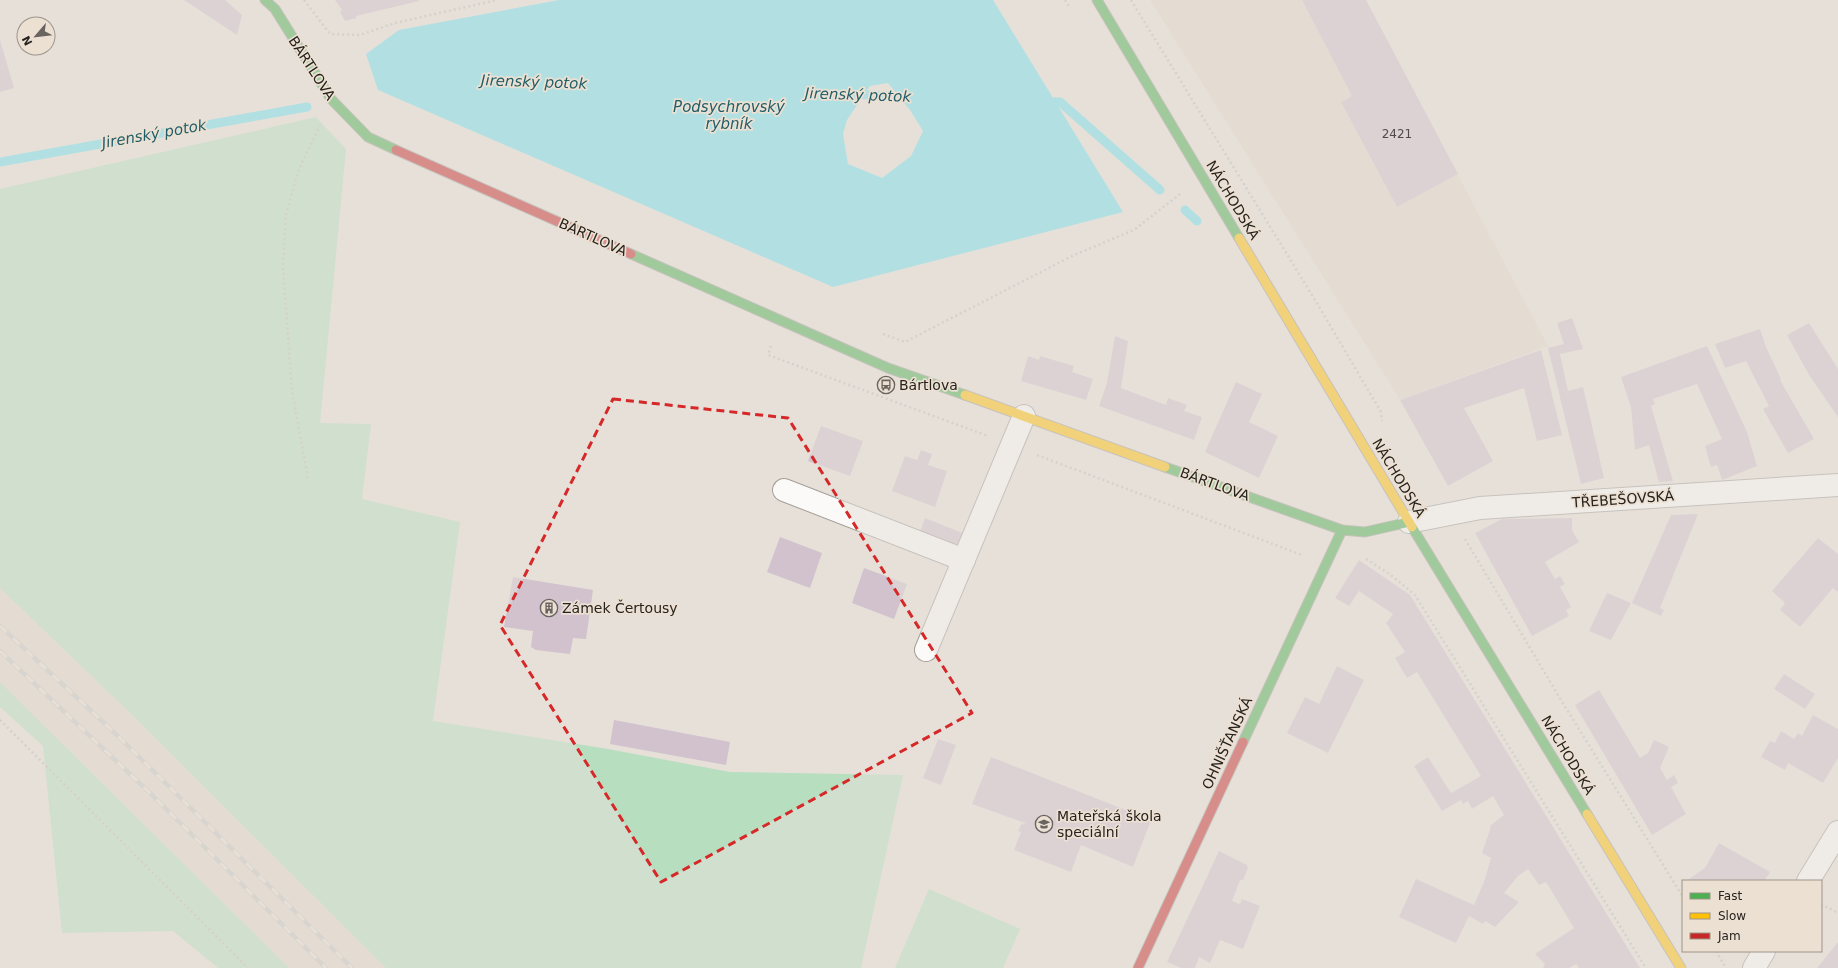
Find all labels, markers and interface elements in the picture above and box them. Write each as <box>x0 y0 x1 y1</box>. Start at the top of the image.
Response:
north arrow <box>16 16 56 56</box>
text: N <box>20 33 36 48</box>
street label: BÁRTLOVA <box>285 33 339 103</box>
water label: Jirenský potok <box>478 71 589 93</box>
water label: Jirenský potok <box>802 84 913 106</box>
water label: Podsychrovský rybník <box>673 98 786 133</box>
water label: Jirenský potok <box>97 116 209 153</box>
house number: 2421 <box>1382 127 1412 141</box>
street label: NÁCHODSKÁ <box>1203 158 1263 243</box>
street label: BÁRTLOVA <box>557 215 630 259</box>
bus stop icon: Bártlova <box>876 375 896 395</box>
place label: Bártlova <box>899 377 958 393</box>
street label: NÁCHODSKÁ <box>1369 436 1429 521</box>
street label: BÁRTLOVA <box>1178 464 1252 504</box>
street label: TŘEBEŠOVSKÁ <box>1570 486 1675 511</box>
building icon: Zámek Čertousy <box>539 598 559 618</box>
place label: Zámek Čertousy <box>562 599 678 616</box>
street label: OHNIŠŤANSKÁ <box>1198 694 1256 792</box>
street label: NÁCHODSKÁ <box>1538 713 1598 798</box>
place label: Mateřská škola speciální <box>1057 808 1162 840</box>
school or university icon: Mateřská škola speciální <box>1034 814 1054 834</box>
legend <box>1682 880 1822 952</box>
text: Fast <box>1718 889 1742 903</box>
text: Slow <box>1718 909 1746 923</box>
text: Jam <box>1717 929 1741 943</box>

